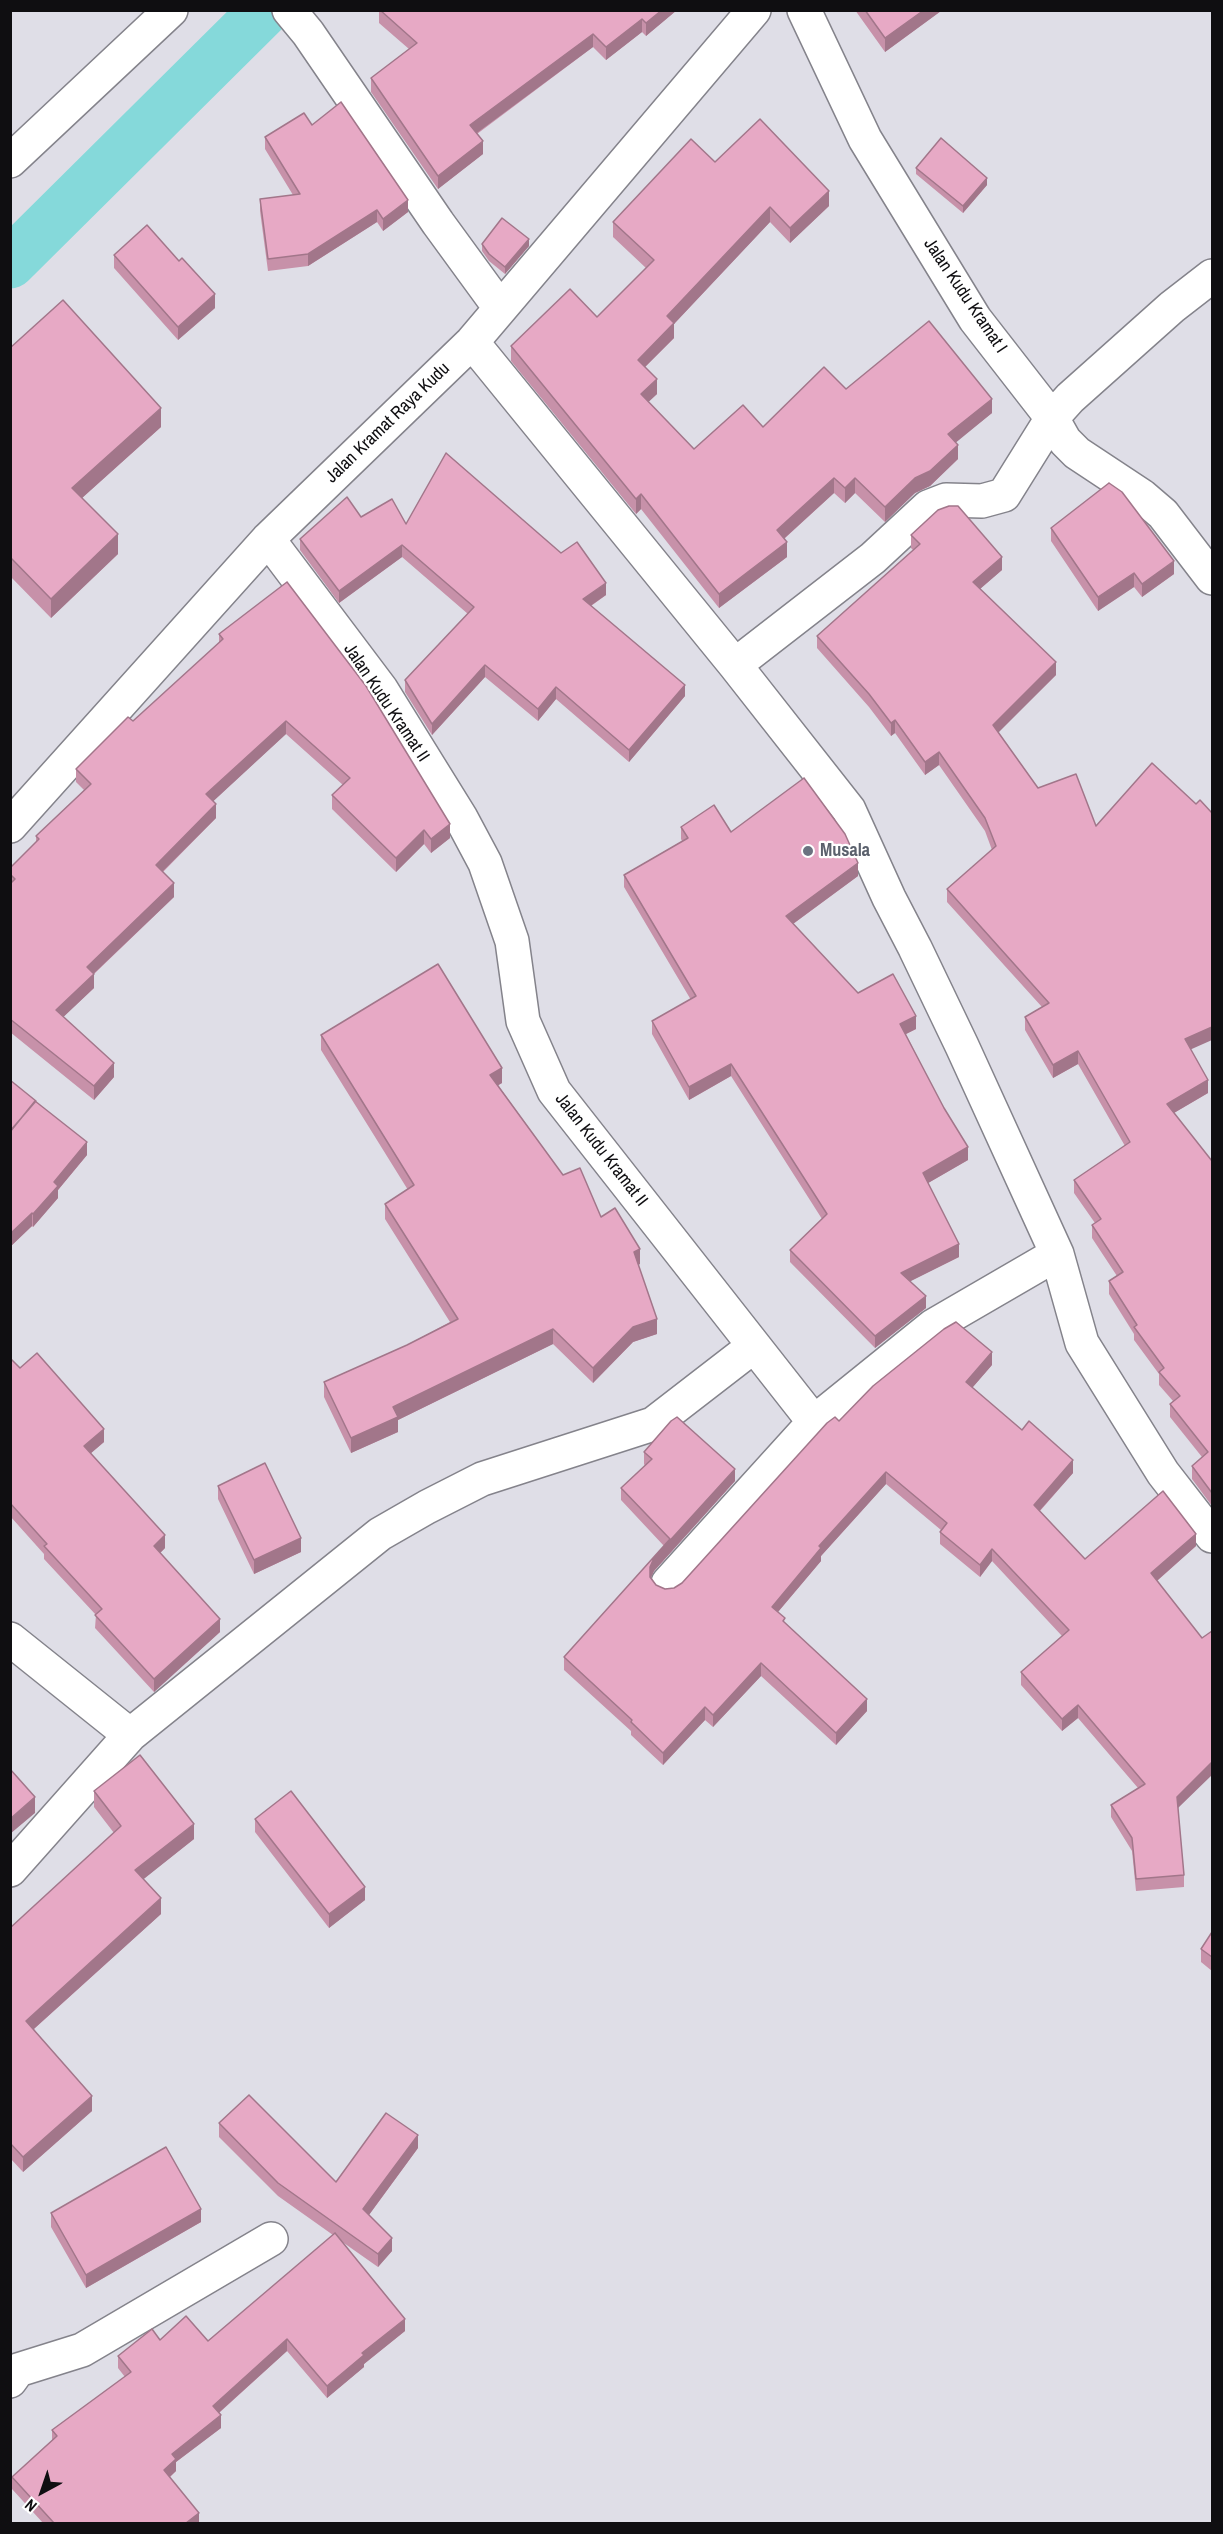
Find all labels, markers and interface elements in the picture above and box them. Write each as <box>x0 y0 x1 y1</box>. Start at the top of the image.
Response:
street label: Jalan Kudu Kramat I <box>919 235 1011 357</box>
street label: Jalan Kramat Raya Kudu <box>321 358 455 488</box>
street label: Jalan Kudu Kramat II <box>339 640 433 766</box>
place label: Musala <box>820 840 870 862</box>
marker: Musala <box>801 844 815 858</box>
street label: Jalan Kudu Kramat II <box>550 1089 652 1211</box>
north arrow <box>12 2462 72 2522</box>
text: N <box>20 2494 41 2517</box>

